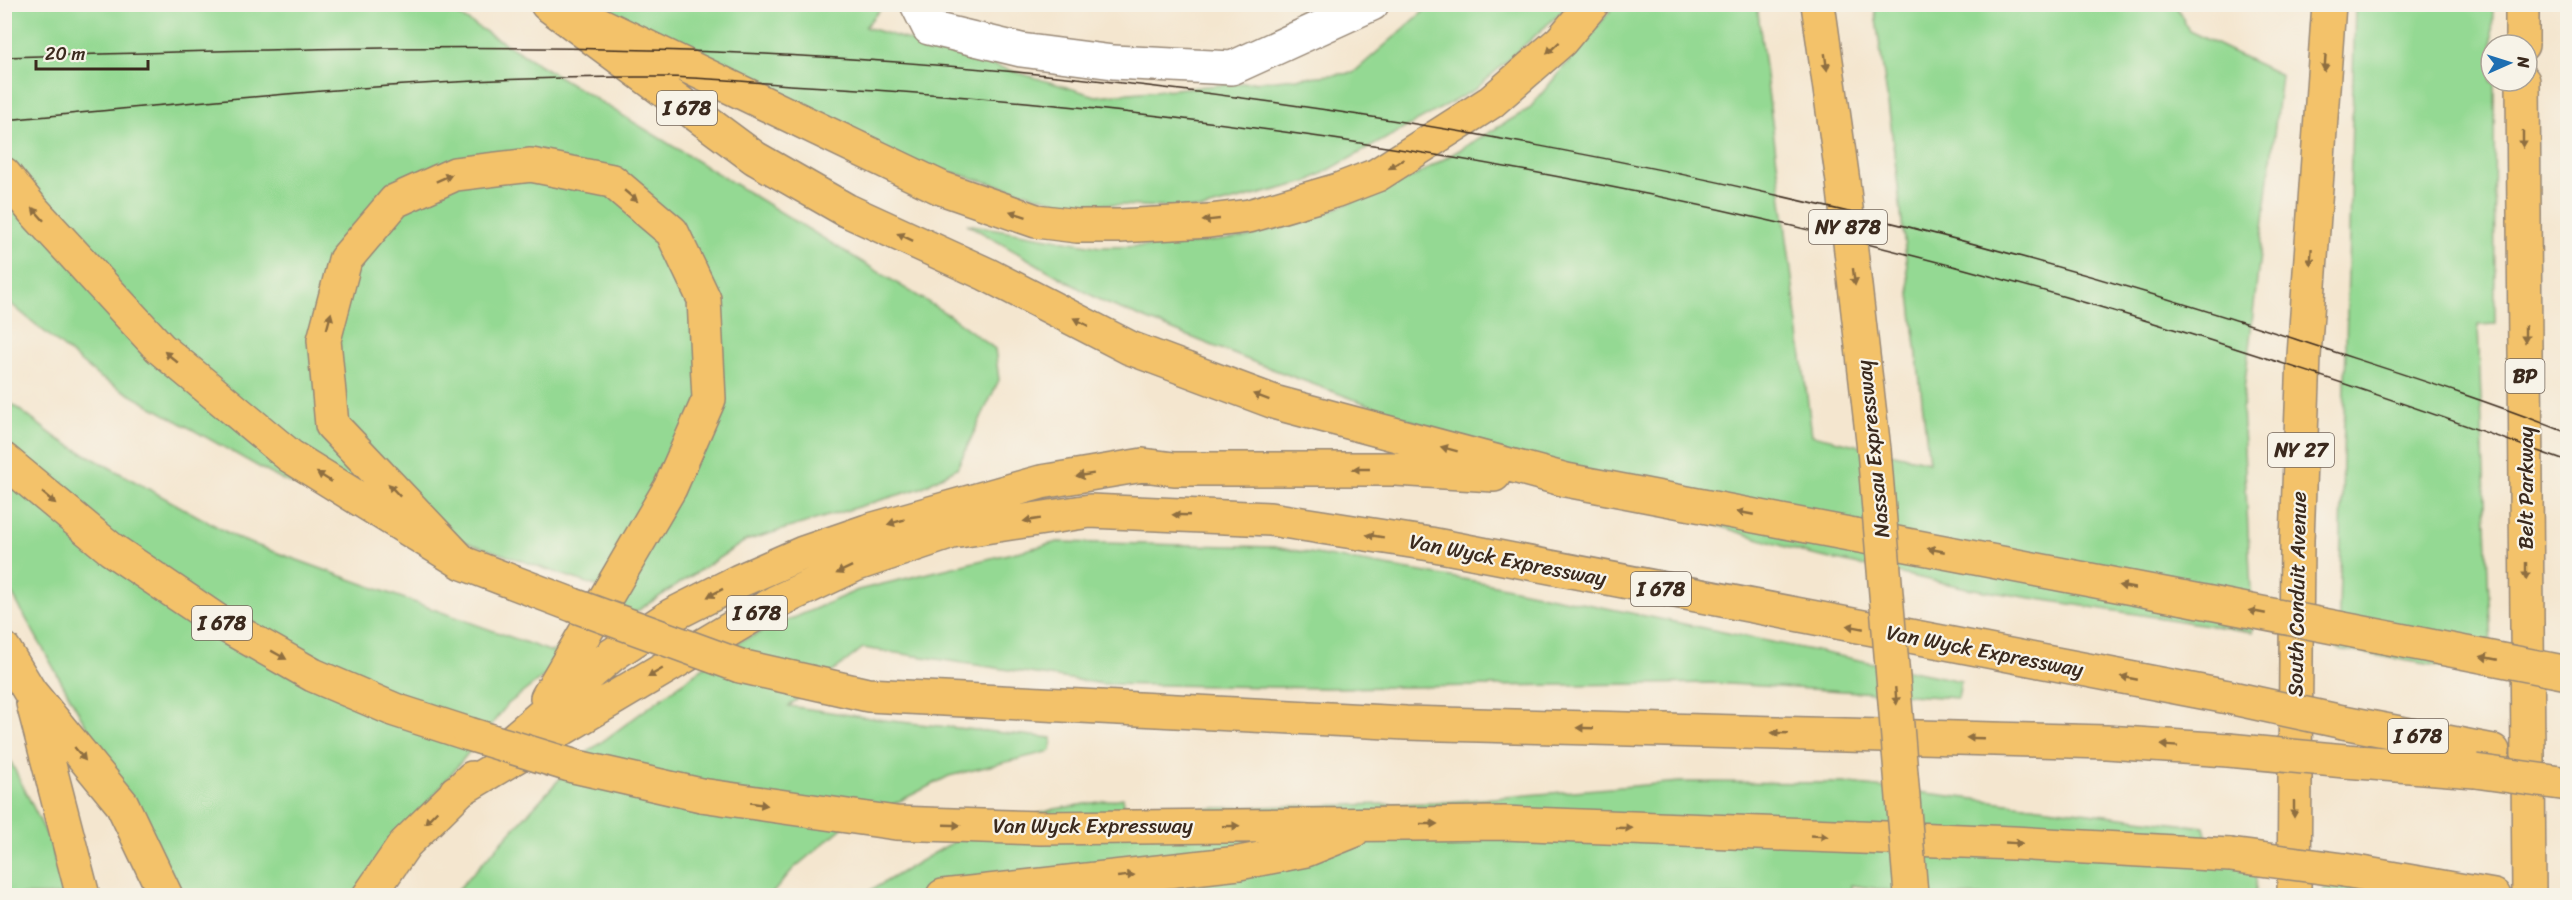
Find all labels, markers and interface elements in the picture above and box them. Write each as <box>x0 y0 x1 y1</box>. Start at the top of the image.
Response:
scale bar <box>36 33 148 71</box>
north arrow <box>2479 33 2539 93</box>
text: 20 m <box>45 38 85 70</box>
one-way arrow <box>1546 41 1561 54</box>
one-way arrow <box>1822 53 1831 72</box>
one-way arrow <box>2320 53 2330 72</box>
text: N <box>2509 55 2538 69</box>
road number: I 678 <box>657 91 717 125</box>
one-way arrow <box>2518 130 2528 149</box>
one-way arrow <box>1388 158 1404 169</box>
one-way arrow <box>436 174 453 183</box>
one-way arrow <box>623 190 639 203</box>
one-way arrow <box>31 207 45 222</box>
one-way arrow <box>1009 209 1027 219</box>
road number: NY 878 <box>1809 210 1887 244</box>
one-way arrow <box>1202 216 1221 225</box>
one-way arrow <box>896 232 914 242</box>
one-way arrow <box>2306 248 2315 267</box>
one-way arrow <box>1850 267 1859 286</box>
one-way arrow <box>324 312 334 330</box>
one-way arrow <box>1072 318 1089 327</box>
one-way arrow <box>2520 325 2530 344</box>
one-way arrow <box>163 350 179 363</box>
street label: Nassau Expressway <box>1845 358 1901 540</box>
road number: BP <box>2506 359 2544 393</box>
one-way arrow <box>1252 391 1270 401</box>
street label: Belt Parkway <box>2507 426 2545 550</box>
road number: NY 27 <box>2268 433 2334 467</box>
one-way arrow <box>1440 443 1458 453</box>
one-way arrow <box>1351 464 1370 474</box>
one-way arrow <box>1075 470 1094 479</box>
one-way arrow <box>316 471 332 482</box>
one-way arrow <box>387 483 401 498</box>
one-way arrow <box>41 491 57 504</box>
street label: South Conduit Avenue <box>2276 491 2318 697</box>
one-way arrow <box>1735 508 1754 517</box>
one-way arrow <box>1172 510 1191 519</box>
one-way arrow <box>1022 516 1041 525</box>
one-way arrow <box>887 518 905 527</box>
street label: Van Wyck Expressway <box>1406 522 1610 598</box>
one-way arrow <box>1365 531 1384 540</box>
one-way arrow <box>1926 545 1945 554</box>
one-way arrow <box>2521 562 2531 581</box>
one-way arrow <box>836 565 853 574</box>
road number: I 678 <box>1631 572 1691 606</box>
one-way arrow <box>2118 582 2137 591</box>
one-way arrow <box>706 588 723 598</box>
road number: I 678 <box>727 596 787 630</box>
road number: I 678 <box>192 606 252 640</box>
one-way arrow <box>2247 607 2266 616</box>
street label: Van Wyck Expressway <box>1883 613 2087 689</box>
one-way arrow <box>1845 622 1864 631</box>
one-way arrow <box>271 650 288 660</box>
one-way arrow <box>2480 653 2499 662</box>
one-way arrow <box>646 668 663 678</box>
one-way arrow <box>2120 673 2139 682</box>
one-way arrow <box>1891 687 1901 706</box>
road number: I 678 <box>2388 719 2448 753</box>
one-way arrow <box>1575 723 1594 732</box>
one-way arrow <box>1770 728 1789 738</box>
one-way arrow <box>1965 734 1984 743</box>
one-way arrow <box>2160 741 2179 751</box>
one-way arrow <box>74 746 87 762</box>
one-way arrow <box>2289 799 2299 818</box>
one-way arrow <box>749 800 768 809</box>
street label: Van Wyck Expressway <box>993 807 1193 845</box>
one-way arrow <box>425 810 439 824</box>
one-way arrow <box>1420 819 1439 829</box>
one-way arrow <box>943 821 962 830</box>
one-way arrow <box>1222 821 1241 831</box>
one-way arrow <box>1615 823 1634 832</box>
one-way arrow <box>1810 832 1829 841</box>
one-way arrow <box>2005 838 2024 847</box>
one-way arrow <box>1117 871 1136 880</box>

